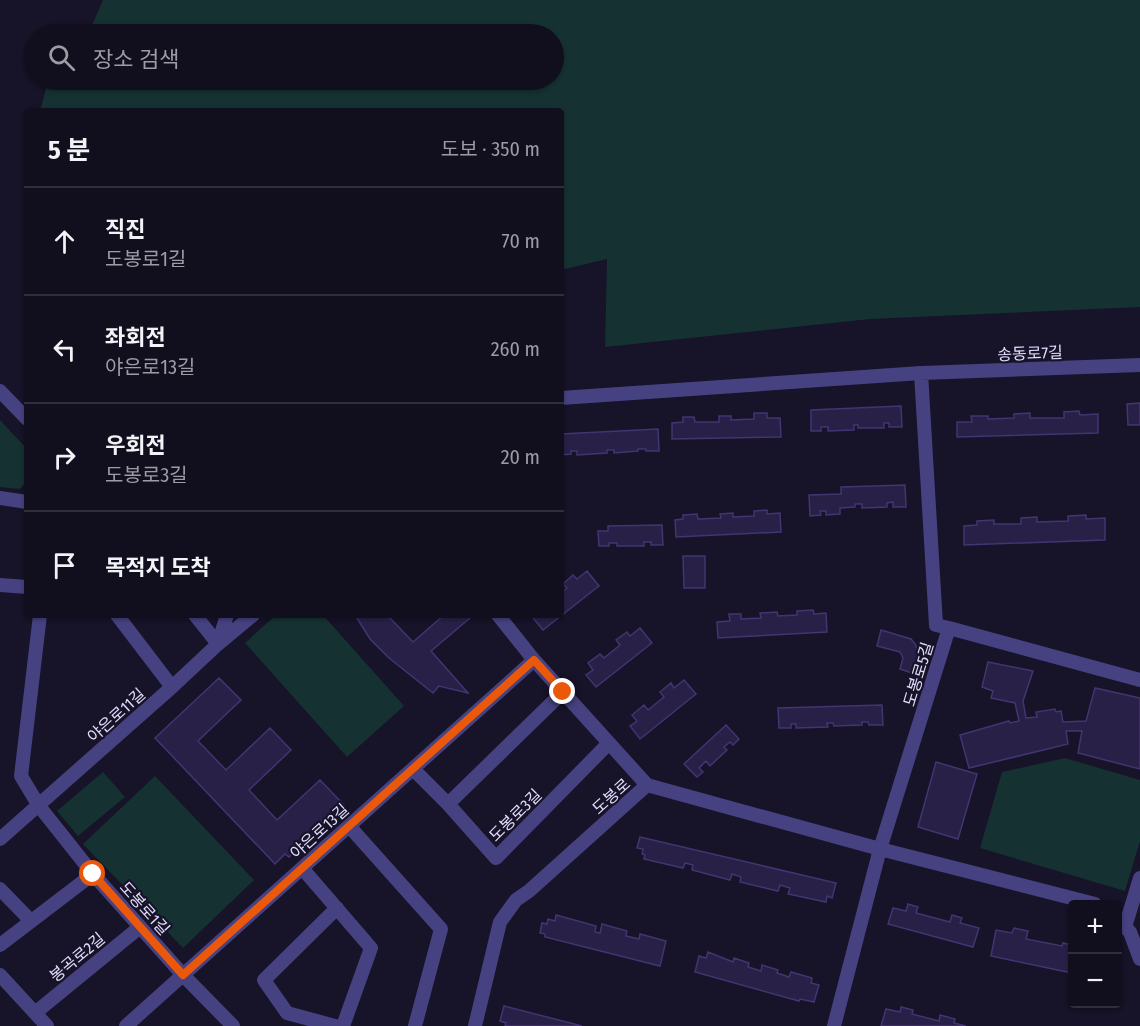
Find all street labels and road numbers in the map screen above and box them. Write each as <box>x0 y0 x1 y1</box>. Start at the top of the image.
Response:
street label: 송동로7길 <box>997 343 1063 364</box>
street label: 도봉로5길 <box>900 640 937 709</box>
street label: 야은로11길 <box>84 685 149 746</box>
street label: 도봉로 <box>589 774 634 818</box>
street label: 도봉로3길 <box>485 785 545 845</box>
street label: 야은로13길 <box>286 800 353 863</box>
street label: 도봉로1길 <box>116 878 173 939</box>
street label: 봉곡로2길 <box>46 929 109 986</box>

